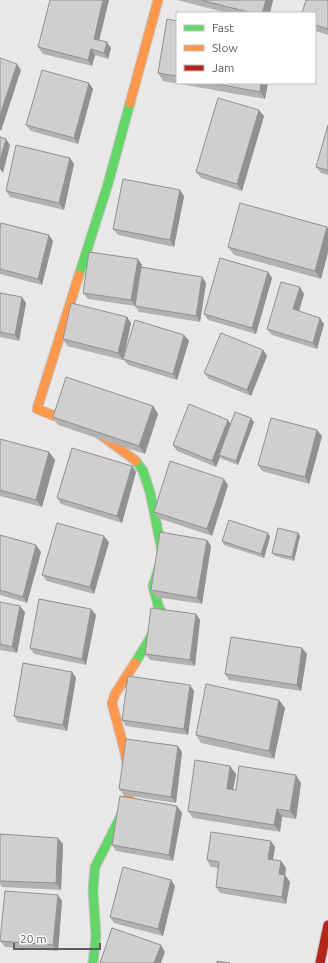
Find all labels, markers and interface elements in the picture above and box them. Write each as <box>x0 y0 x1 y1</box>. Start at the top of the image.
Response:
legend <box>176 12 316 84</box>
text: Fast <box>212 21 234 34</box>
text: Slow <box>212 41 238 54</box>
text: Jam <box>212 61 234 74</box>
scale bar <box>14 925 100 951</box>
text: 20 m <box>20 932 47 945</box>

